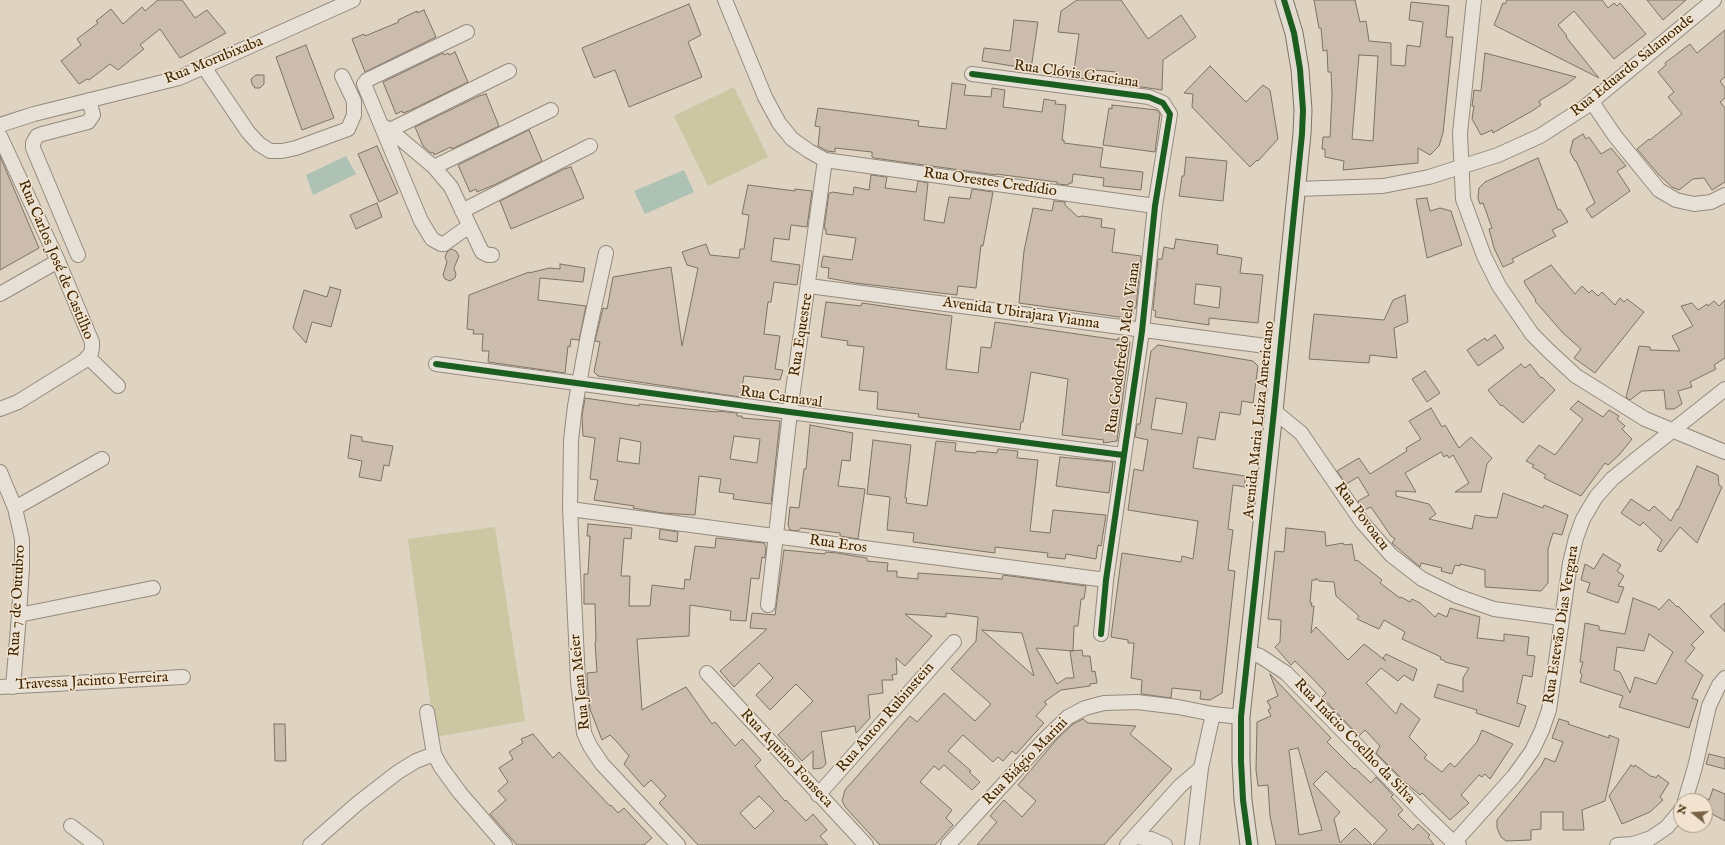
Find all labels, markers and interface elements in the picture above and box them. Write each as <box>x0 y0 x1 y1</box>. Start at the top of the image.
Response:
street label: Rua Eduardo Salamonde <box>1568 11 1698 121</box>
street label: Rua Morubixaba <box>162 33 266 89</box>
street label: Rua Clóvis Graciana <box>1012 57 1140 93</box>
street label: Rua Orestes Credídio <box>922 165 1058 201</box>
street label: Rua Carlos José de Castilho <box>13 178 97 342</box>
street label: Rua Godofredo Melo Viana <box>1103 261 1145 435</box>
street label: Rua Equestre <box>787 292 817 378</box>
street label: Avenida Ubirajara Vianna <box>941 294 1101 334</box>
street label: Avenida Maria Luiza Americano <box>1241 320 1279 520</box>
street label: Rua Carnaval <box>739 383 823 413</box>
street label: Rua Povoacu <box>1330 479 1392 555</box>
street label: Rua Eros <box>808 532 868 558</box>
street label: Rua Estevão Dias Vergara <box>1541 544 1583 706</box>
street label: Rua 7 de Outubro <box>6 545 30 657</box>
street label: Rua Jean Meier <box>567 633 595 731</box>
street label: Rua Anton Rubinstein <box>833 659 939 777</box>
street label: Travessa Jacinto Ferreira <box>15 669 169 695</box>
street label: Rua Inácio Coelho da Silva <box>1289 676 1419 808</box>
street label: Rua Aquino Fonseca <box>736 706 836 812</box>
street label: Rua Biágio Marini <box>980 714 1072 810</box>
north arrow <box>1673 793 1713 833</box>
text: N <box>1674 803 1691 816</box>

